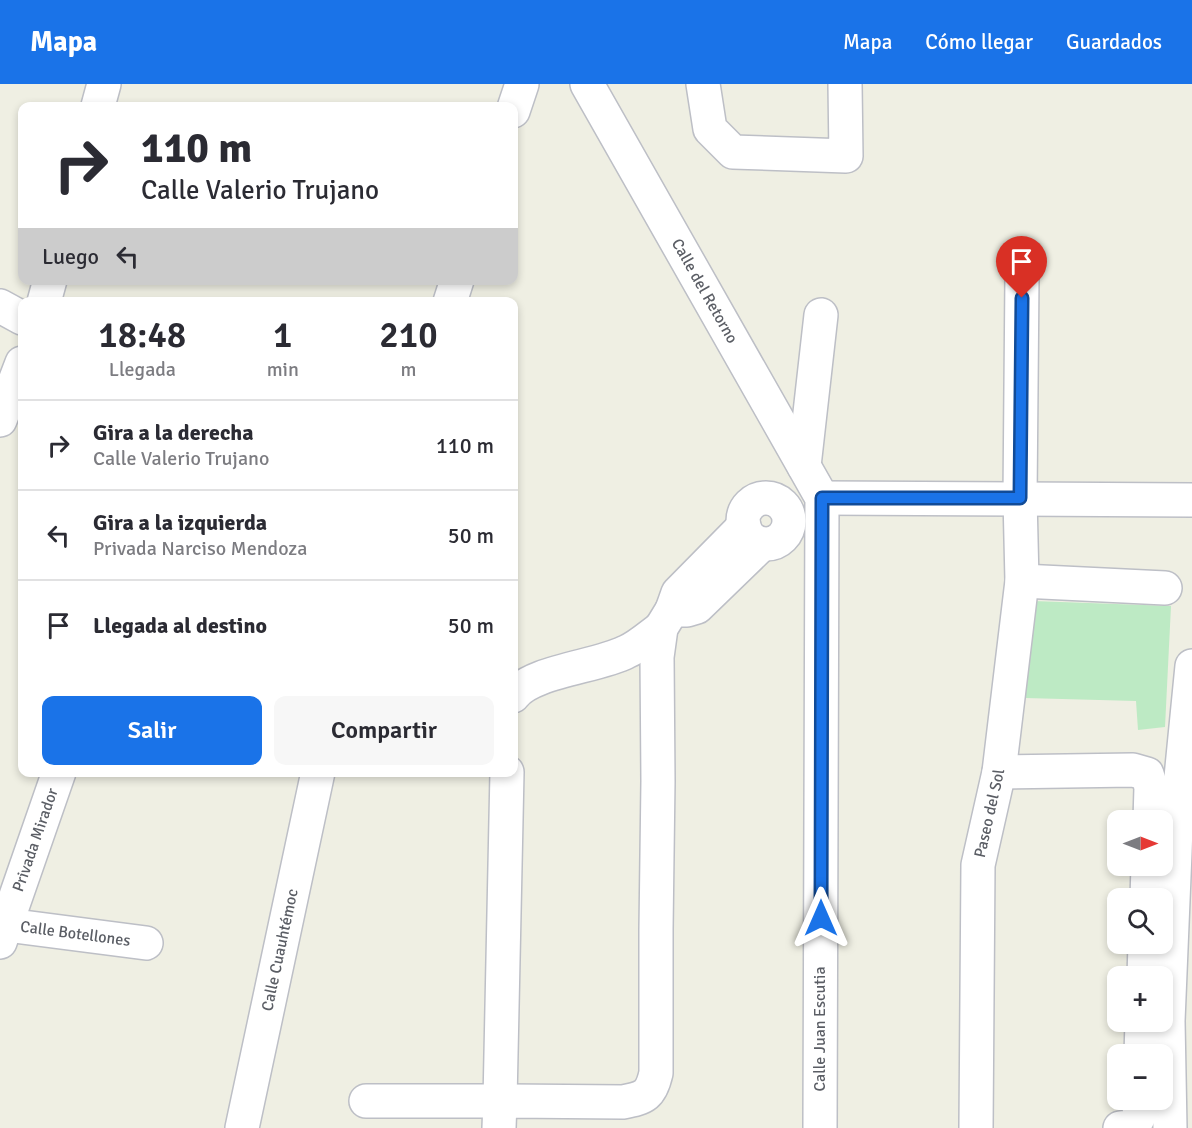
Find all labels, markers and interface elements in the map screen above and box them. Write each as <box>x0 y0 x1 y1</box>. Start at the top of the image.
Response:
text: Mapa <box>30 25 97 59</box>
text: Mapa <box>843 29 892 55</box>
text: Cómo llegar <box>925 29 1033 55</box>
text: Guardados <box>1066 29 1162 55</box>
text: 110 m <box>141 123 252 174</box>
icon: right <box>42 126 120 204</box>
text: Calle Valerio Trujano <box>141 174 379 207</box>
street label: Calle del Retorno <box>667 235 742 347</box>
pin <box>996 236 1047 298</box>
icon: left <box>111 240 144 273</box>
text: Luego <box>42 243 99 270</box>
icon: arrive <box>1005 245 1038 278</box>
text: 18:48 <box>98 313 186 358</box>
text: 1 <box>273 313 293 358</box>
text: 210 <box>379 313 438 358</box>
text: Llegada <box>109 357 176 382</box>
text: min <box>267 357 299 382</box>
text: m <box>400 357 416 382</box>
text: Gira a la derecha <box>93 419 254 446</box>
icon: right <box>42 429 75 462</box>
text: 110 m <box>436 432 494 459</box>
text: Calle Valerio Trujano <box>93 446 269 471</box>
text: Gira a la izquierda <box>93 509 267 536</box>
icon: left <box>42 519 75 552</box>
text: 50 m <box>448 522 494 549</box>
text: Privada Narciso Mendoza <box>93 536 307 561</box>
icon: arrive <box>42 609 75 642</box>
text: Llegada al destino <box>93 612 267 639</box>
text: 50 m <box>448 612 494 639</box>
button: Salir <box>42 696 262 765</box>
button: Compartir <box>274 696 494 765</box>
street label: Paseo del Sol <box>970 768 1009 860</box>
street label: Privada Mirador <box>8 785 63 894</box>
north arrow <box>1107 810 1173 876</box>
map controls <box>1107 810 1173 1110</box>
position arrow <box>789 886 853 950</box>
street label: Calle Cuauhtémoc <box>257 887 303 1013</box>
button: search <box>1107 888 1173 954</box>
street label: Calle Botellones <box>19 917 132 951</box>
street label: Calle Juan Escutia <box>810 966 830 1092</box>
button: + <box>1107 966 1173 1032</box>
button: − <box>1107 1044 1173 1110</box>

